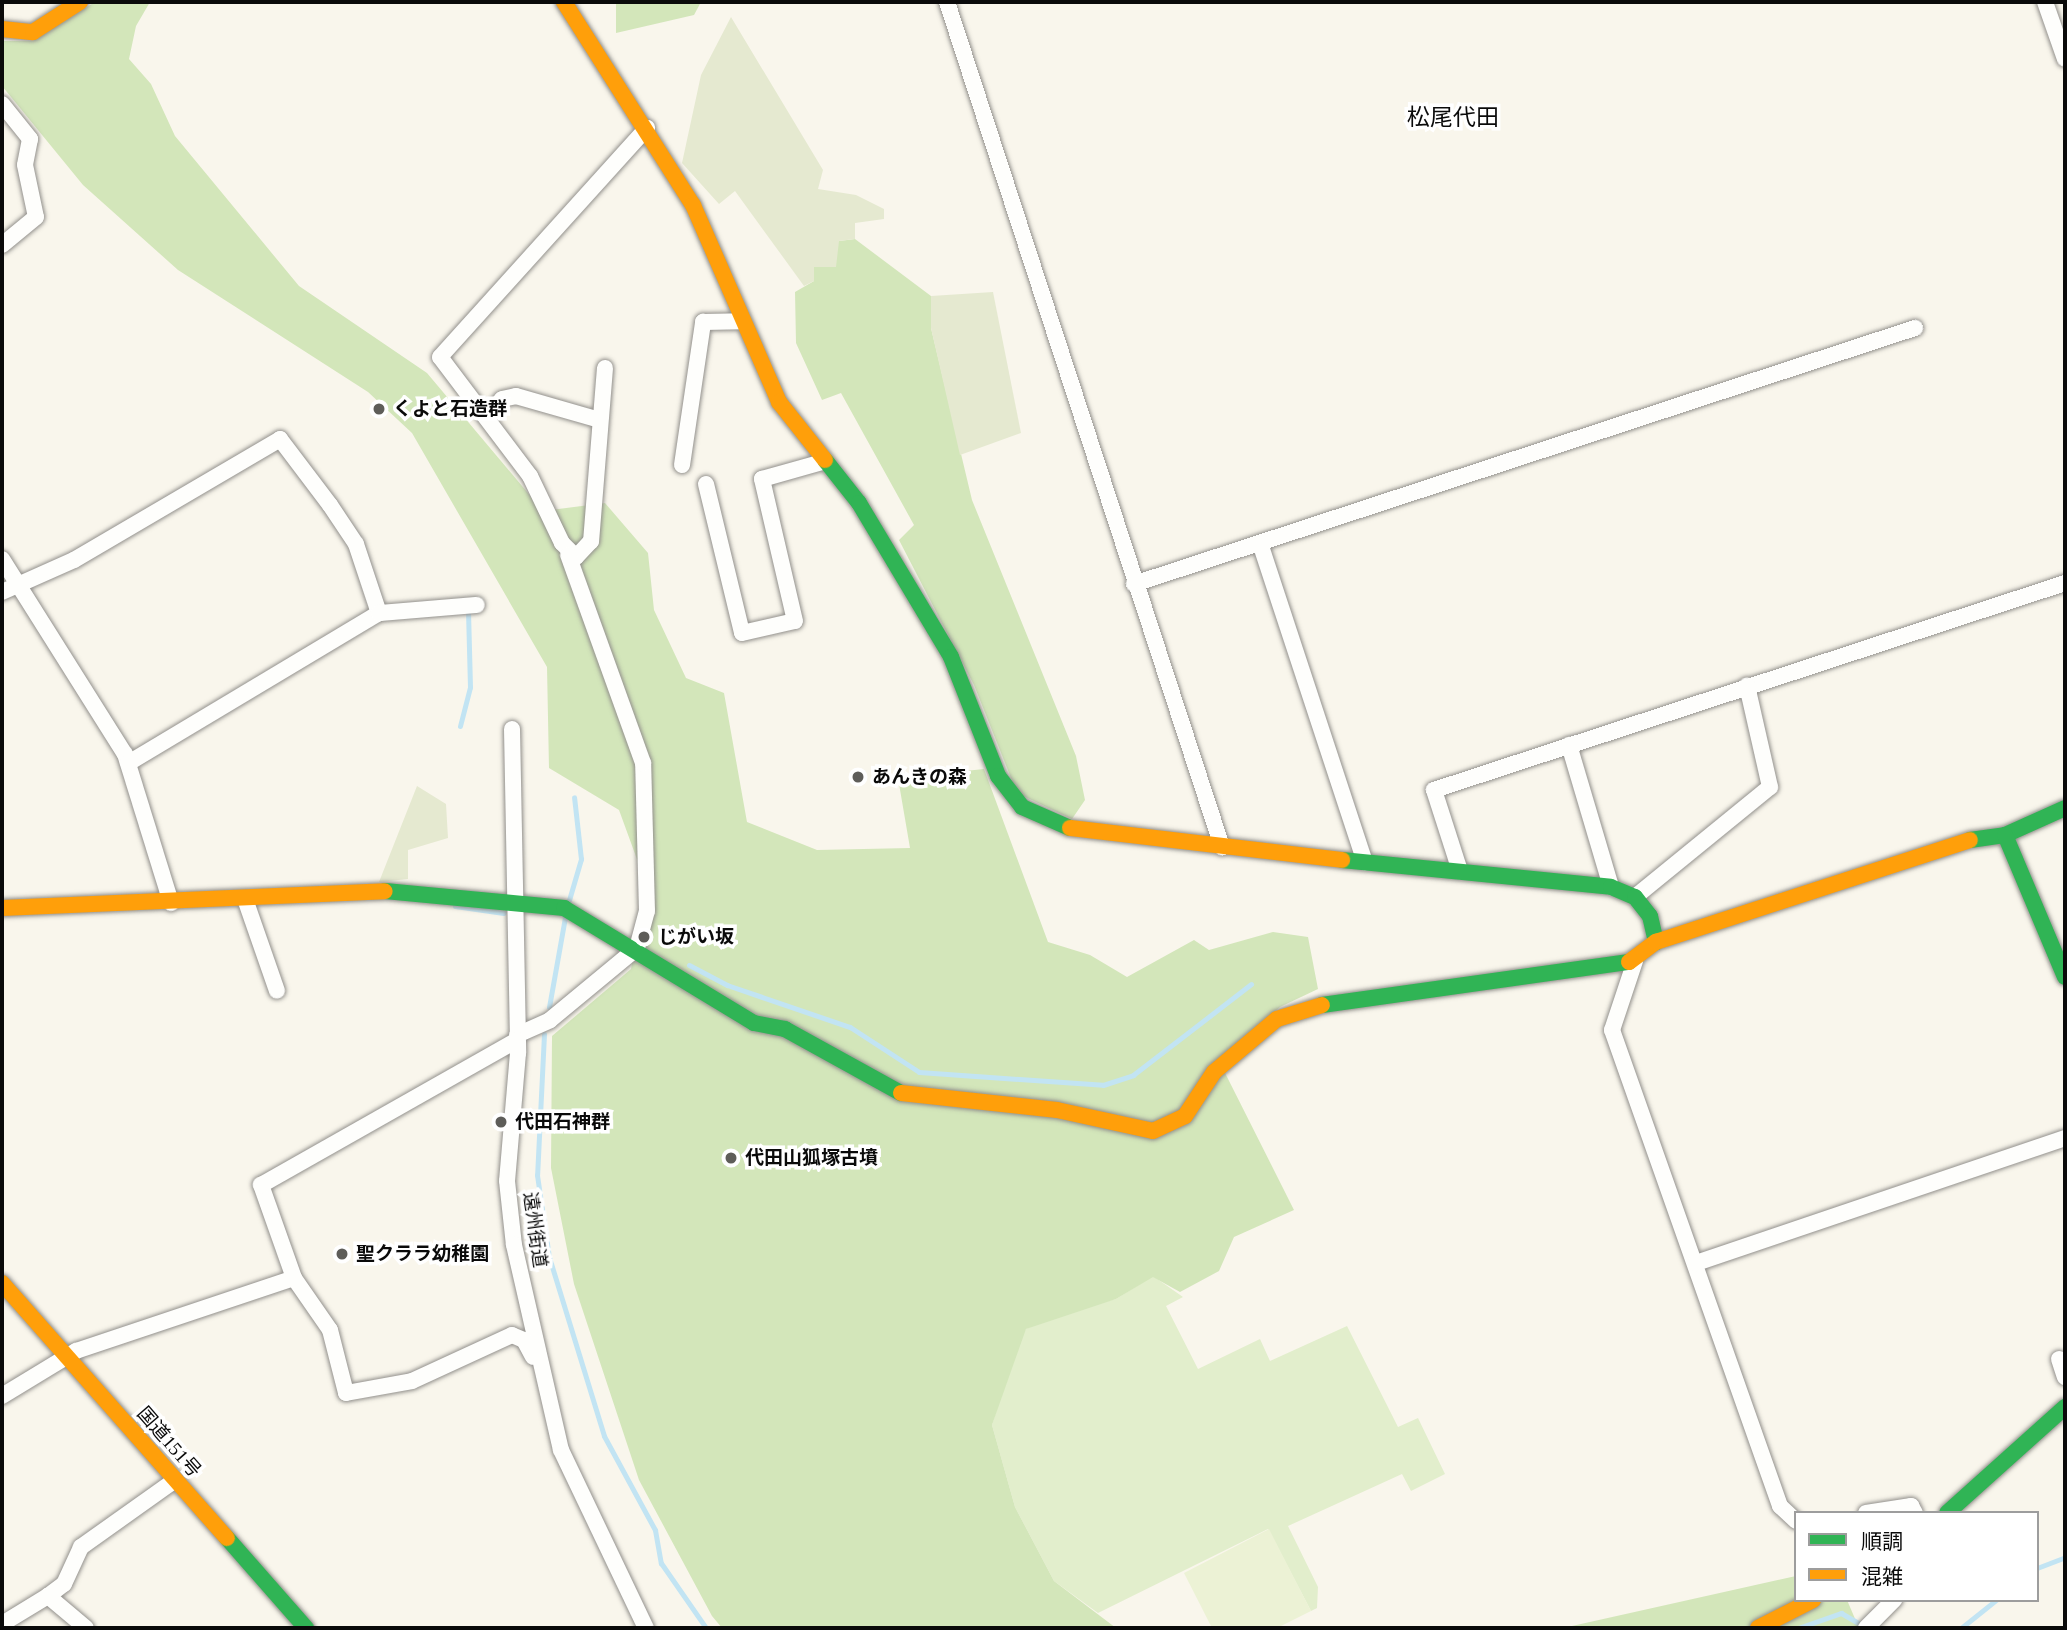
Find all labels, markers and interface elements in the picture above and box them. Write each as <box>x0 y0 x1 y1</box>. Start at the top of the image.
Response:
district label: 松尾代田 <box>1407 104 1499 132</box>
place label: くよと石造群 <box>393 398 507 420</box>
marker: くよと石造群 <box>371 401 387 417</box>
place label: あんきの森 <box>872 766 967 788</box>
marker: あんきの森 <box>850 769 866 785</box>
place label: じがい坂 <box>658 926 734 948</box>
marker: じがい坂 <box>636 929 652 945</box>
place label: 代田石神群 <box>515 1111 610 1133</box>
marker: 代田石神群 <box>493 1114 509 1130</box>
place label: 代田山狐塚古墳 <box>745 1147 878 1169</box>
marker: 代田山狐塚古墳 <box>723 1150 739 1166</box>
street label: 遠州街道 <box>518 1191 552 1269</box>
place label: 聖クララ幼稚園 <box>356 1243 489 1265</box>
marker: 聖クララ幼稚園 <box>334 1246 350 1262</box>
street label: 国道151号 <box>132 1402 206 1482</box>
legend <box>1794 1511 2039 1602</box>
text: 順調 <box>1861 1530 1903 1554</box>
text: 混雑 <box>1861 1565 1903 1589</box>

